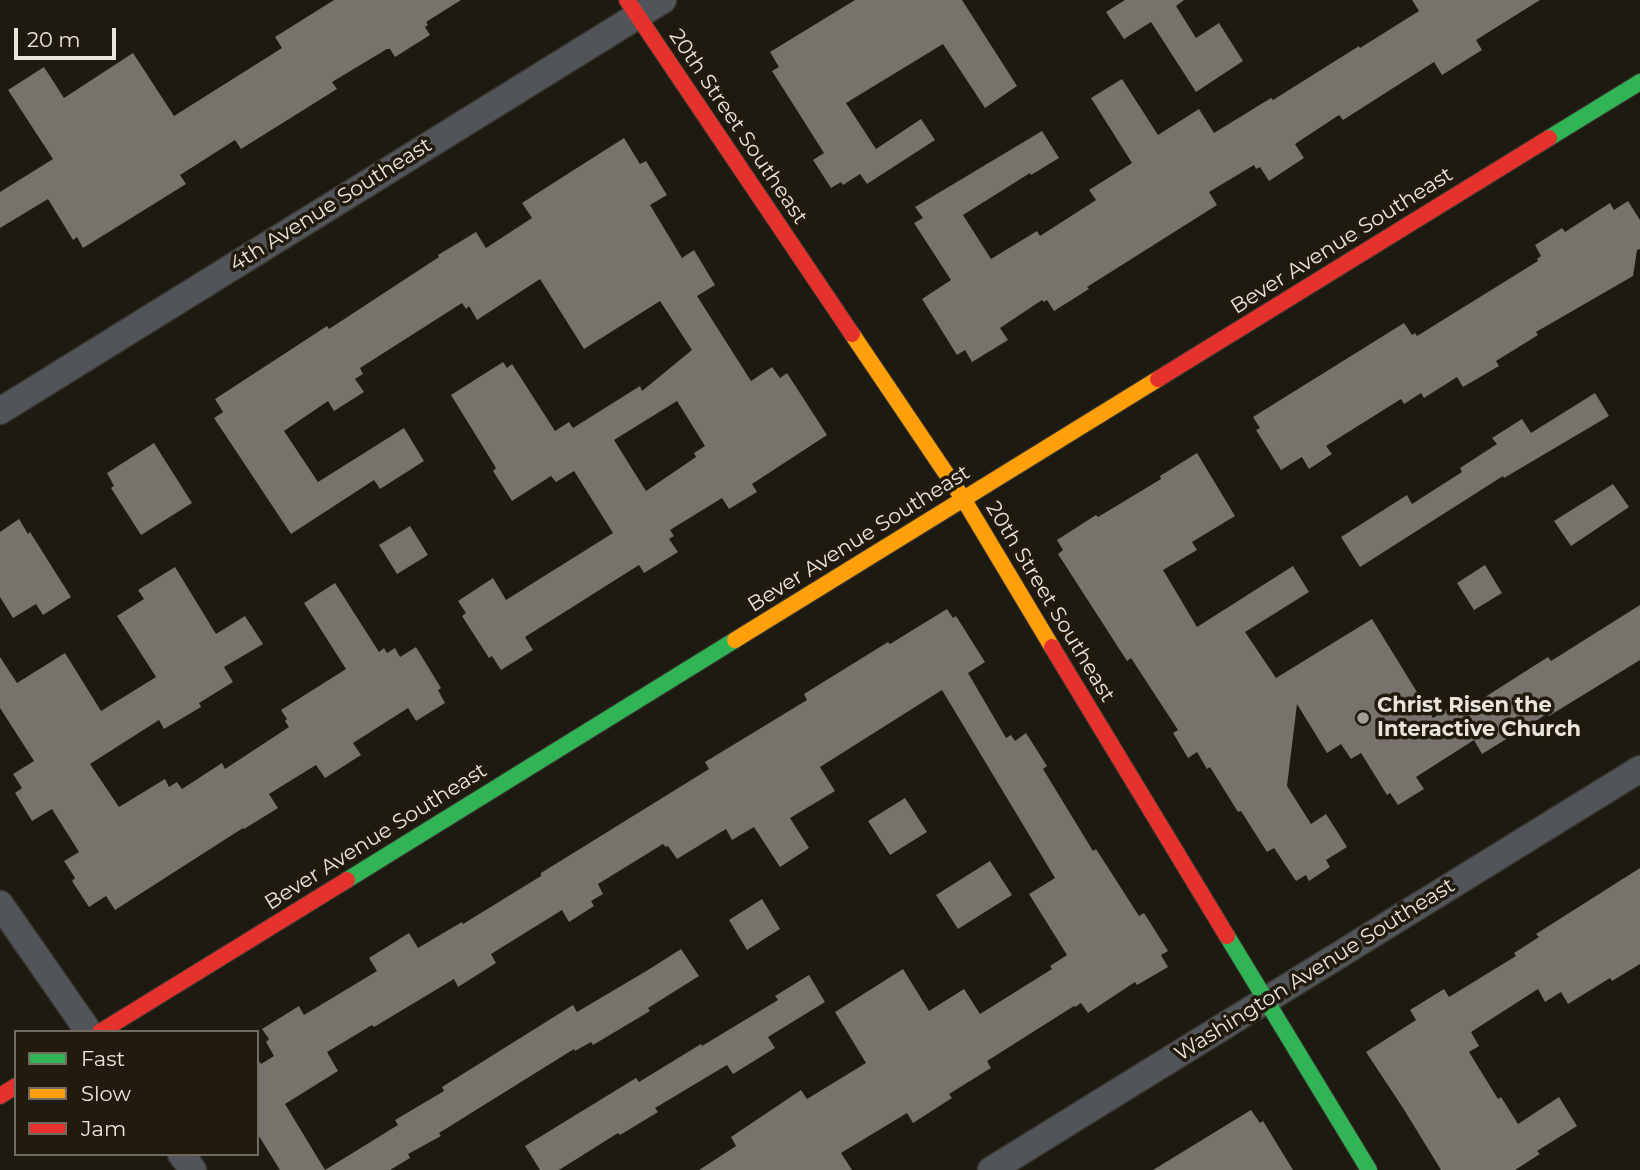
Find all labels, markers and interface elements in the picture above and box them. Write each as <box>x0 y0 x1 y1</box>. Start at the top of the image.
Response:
scale bar <box>18 14 119 58</box>
street label: 20th Street Southeast <box>663 25 813 229</box>
text: 20 m <box>27 27 81 52</box>
street label: 4th Avenue Southeast <box>225 132 437 278</box>
street label: Bever Avenue Southeast <box>1226 162 1458 320</box>
street label: Bever Avenue Southeast <box>743 460 975 618</box>
street label: 20th Street Southeast <box>980 497 1120 707</box>
place label: Christ Risen the Interactive Church <box>1377 693 1581 743</box>
marker: Christ Risen the Interactive Church <box>1355 710 1371 726</box>
street label: Bever Avenue Southeast <box>260 758 492 916</box>
street label: Washington Avenue Southeast <box>1170 873 1460 1067</box>
legend <box>14 1030 259 1156</box>
text: Fast <box>81 1046 125 1071</box>
text: Slow <box>81 1081 131 1106</box>
text: Jam <box>81 1116 126 1141</box>

